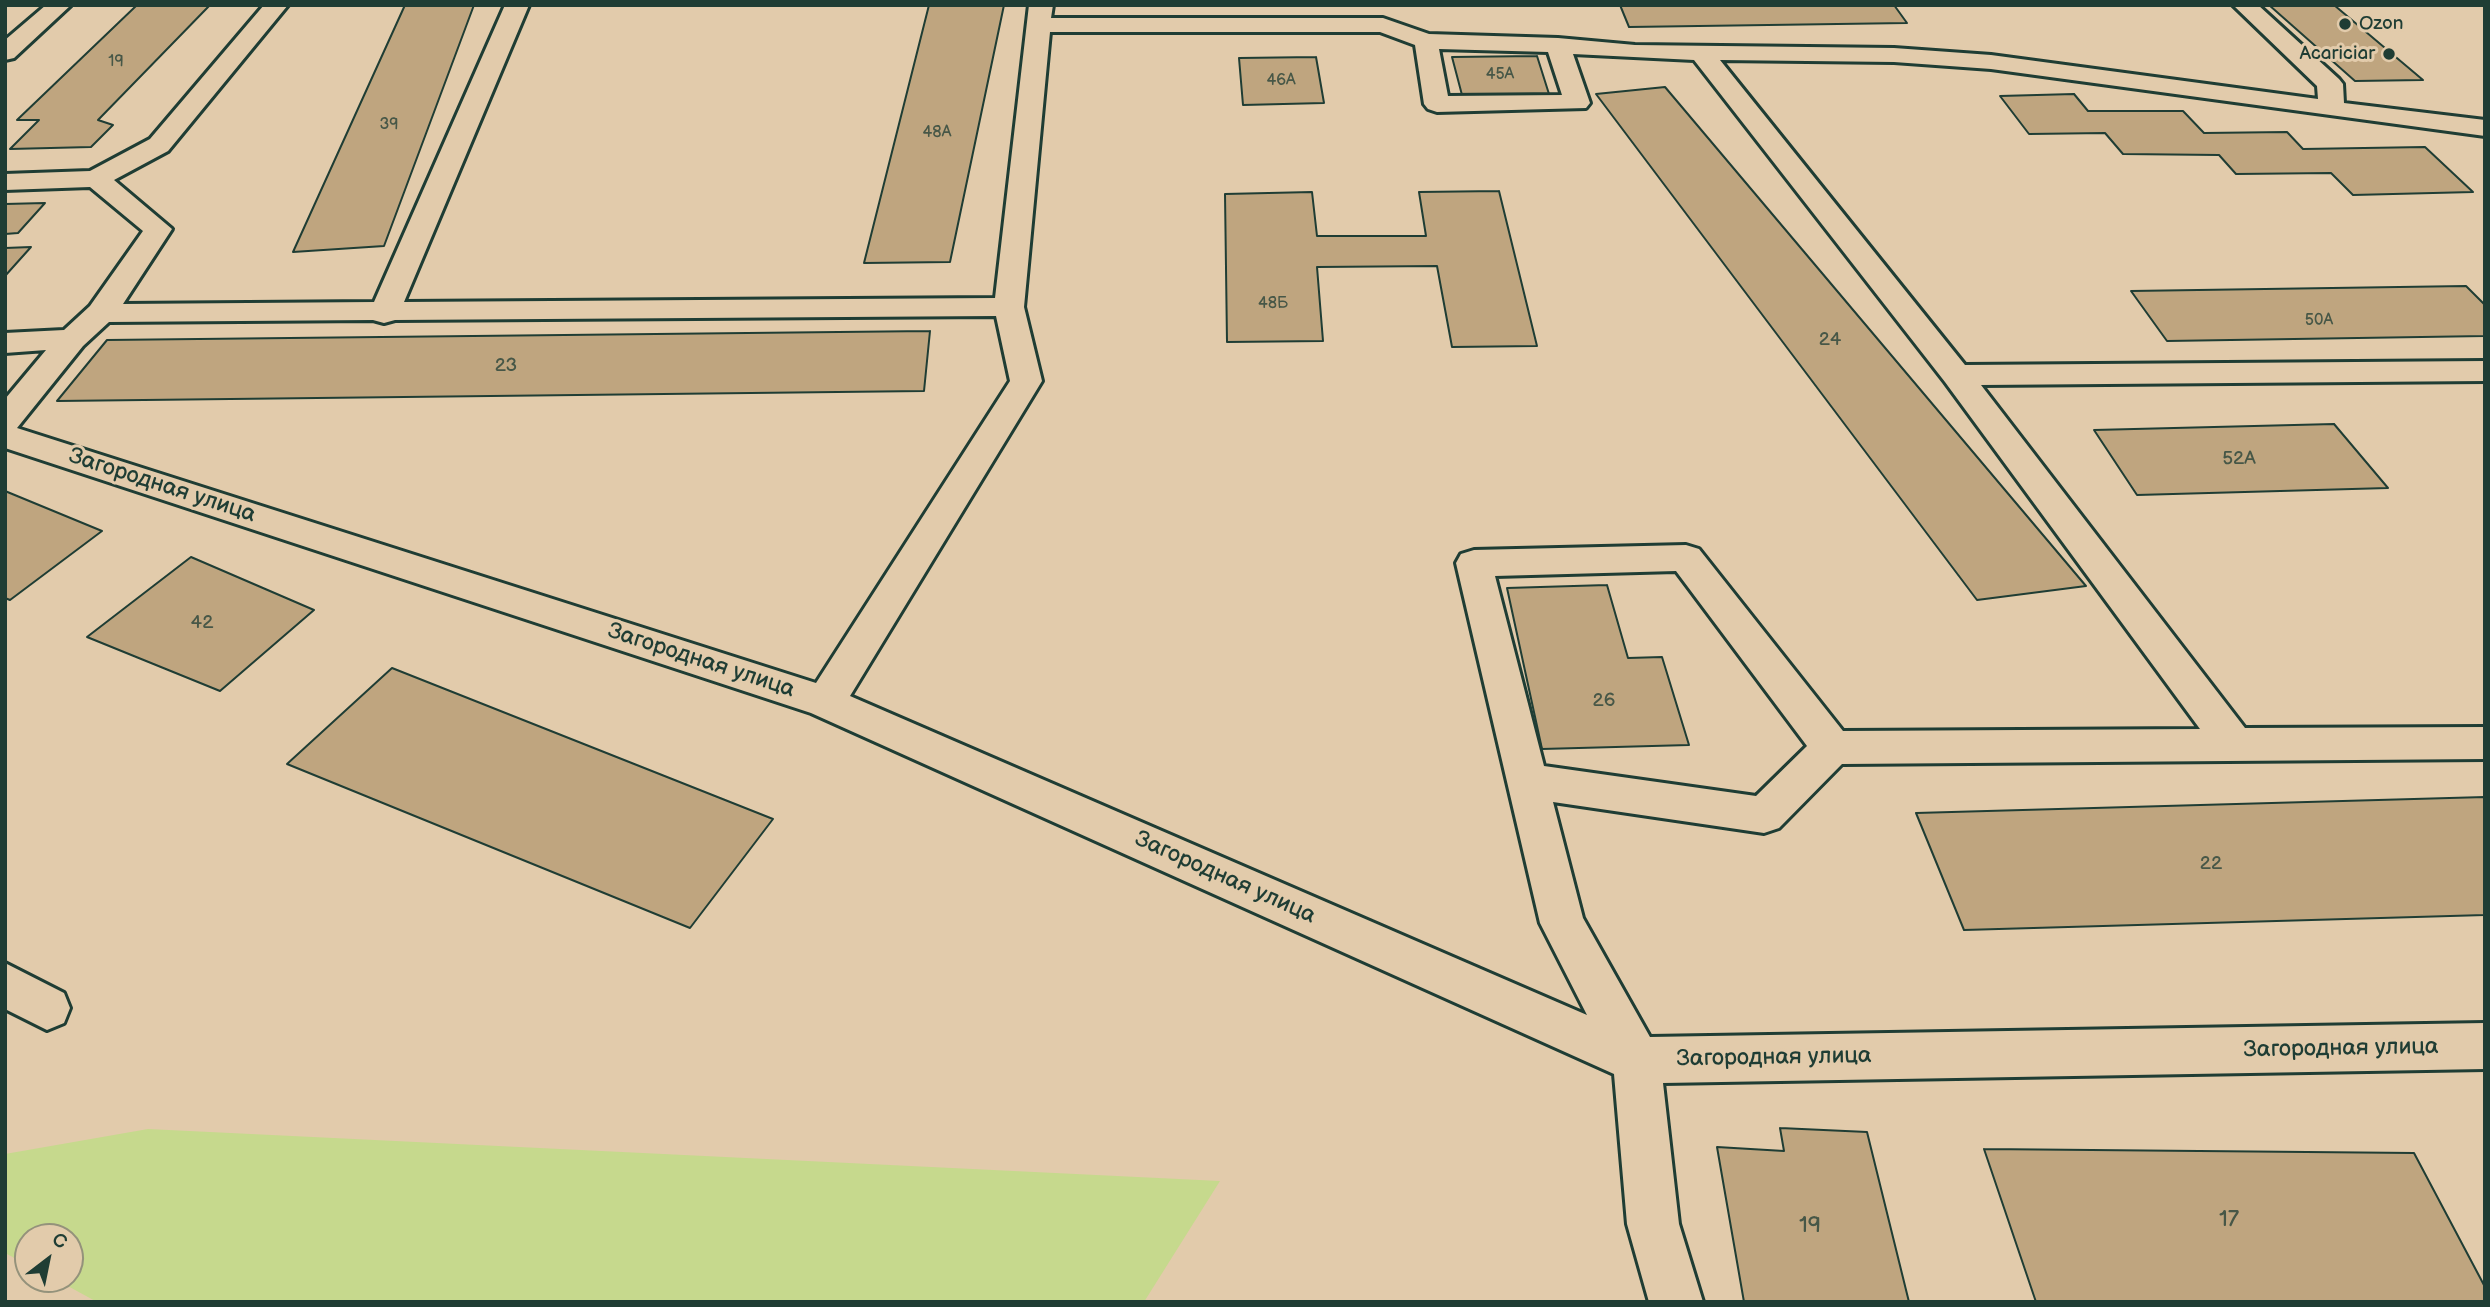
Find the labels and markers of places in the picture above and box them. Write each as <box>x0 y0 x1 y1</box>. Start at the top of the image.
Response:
place label: Ozon <box>2359 13 2404 35</box>
marker: Ozon <box>2337 16 2353 32</box>
place label: Acariciar <box>2299 43 2375 65</box>
marker: Acariciar <box>2381 46 2397 62</box>

